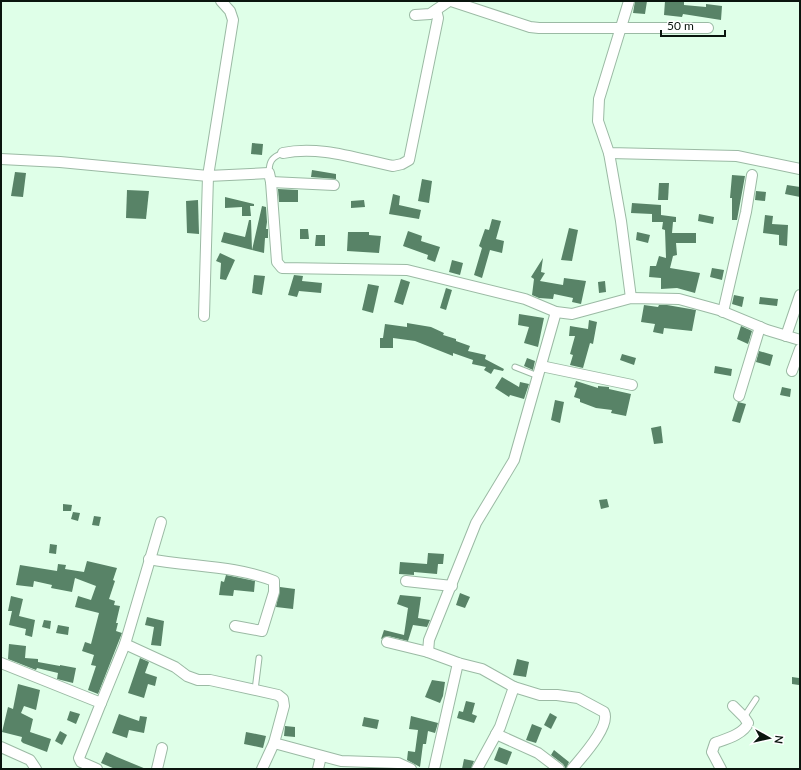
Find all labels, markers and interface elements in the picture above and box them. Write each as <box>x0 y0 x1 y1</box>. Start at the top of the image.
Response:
scale bar <box>661 12 725 38</box>
text: 50 m <box>667 18 694 33</box>
north arrow <box>749 718 789 758</box>
text: N <box>772 734 786 745</box>

